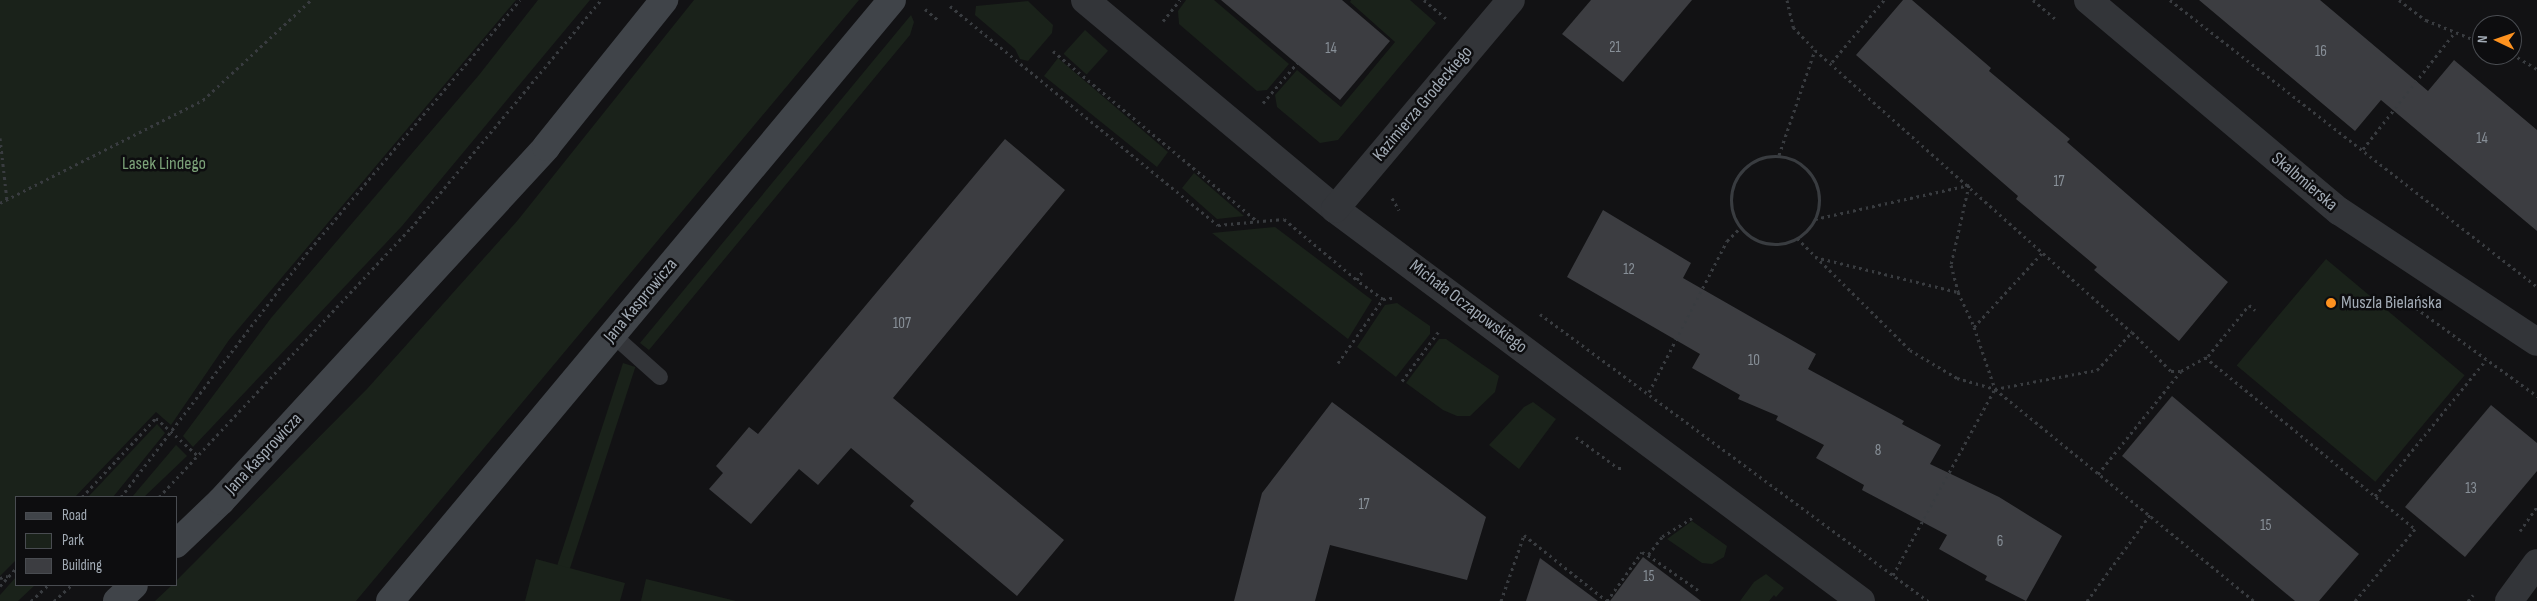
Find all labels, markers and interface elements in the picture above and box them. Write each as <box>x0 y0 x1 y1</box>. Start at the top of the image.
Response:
north arrow <box>2472 15 2522 65</box>
text: N <box>2474 35 2491 43</box>
house number: 21 <box>1609 39 1621 57</box>
house number: 14 <box>1325 40 1337 58</box>
street label: Kazimierza Grodeckiego <box>1369 42 1477 166</box>
house number: 16 <box>2315 43 2327 61</box>
house number: 14 <box>2476 130 2488 148</box>
street label: Skalbmierska <box>2267 148 2341 216</box>
park label: Lasek Lindego <box>122 153 206 175</box>
house number: 17 <box>2053 173 2065 191</box>
street label: Jana Kasprowicza <box>600 255 682 347</box>
street label: Michała Oczapowskiego <box>1405 256 1531 358</box>
house number: 12 <box>1623 261 1635 279</box>
place label: Muszla Bielańska <box>2341 292 2442 314</box>
marker: Muszla Bielańska <box>2325 297 2337 309</box>
house number: 107 <box>893 315 911 333</box>
house number: 10 <box>1748 352 1760 370</box>
street label: Jana Kasprowicza <box>221 409 307 499</box>
house number: 8 <box>1875 442 1881 460</box>
house number: 13 <box>2465 480 2477 498</box>
legend <box>15 496 178 586</box>
house number: 17 <box>1358 496 1370 514</box>
text: Road <box>62 506 87 525</box>
house number: 15 <box>2260 517 2272 535</box>
text: Park <box>62 531 84 550</box>
house number: 6 <box>1997 533 2003 551</box>
text: Building <box>62 556 102 575</box>
house number: 15 <box>1643 568 1655 586</box>

